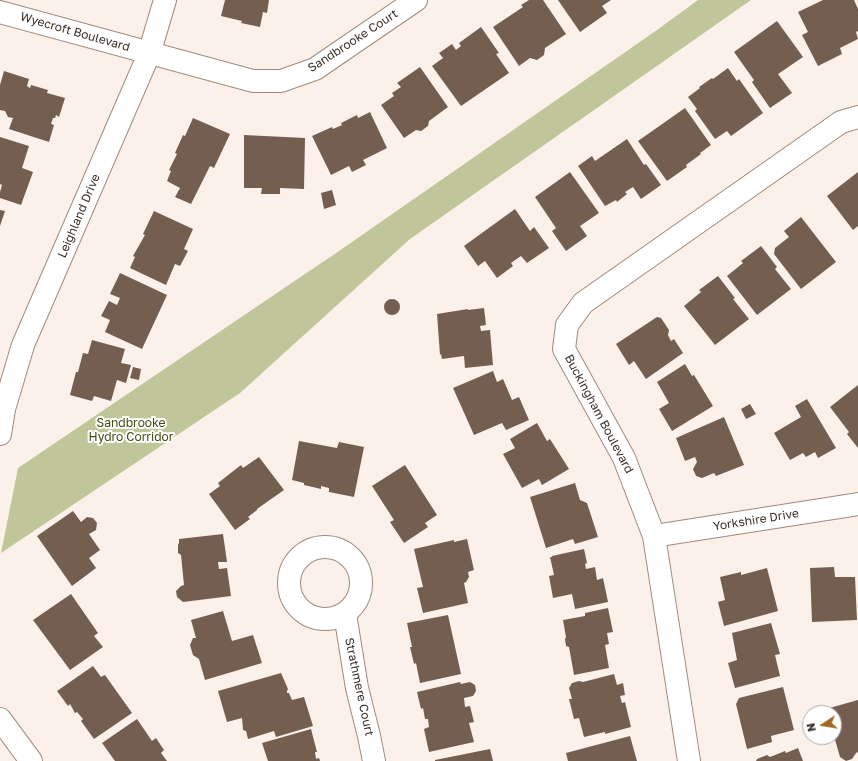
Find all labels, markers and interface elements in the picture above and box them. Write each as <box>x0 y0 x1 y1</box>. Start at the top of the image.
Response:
street label: Sandbrooke Court <box>305 7 401 75</box>
street label: Wyecroft Boulevard <box>18 9 132 55</box>
street label: Leighland Drive <box>55 172 103 260</box>
street label: Buckingham Boulevard <box>562 352 636 476</box>
park label: Sandbrooke Hydro Corridor <box>89 416 173 444</box>
street label: Yorkshire Drive <box>712 506 800 534</box>
street label: Strathmere Court <box>342 637 376 737</box>
north arrow <box>802 705 842 745</box>
text: N <box>804 722 818 733</box>

